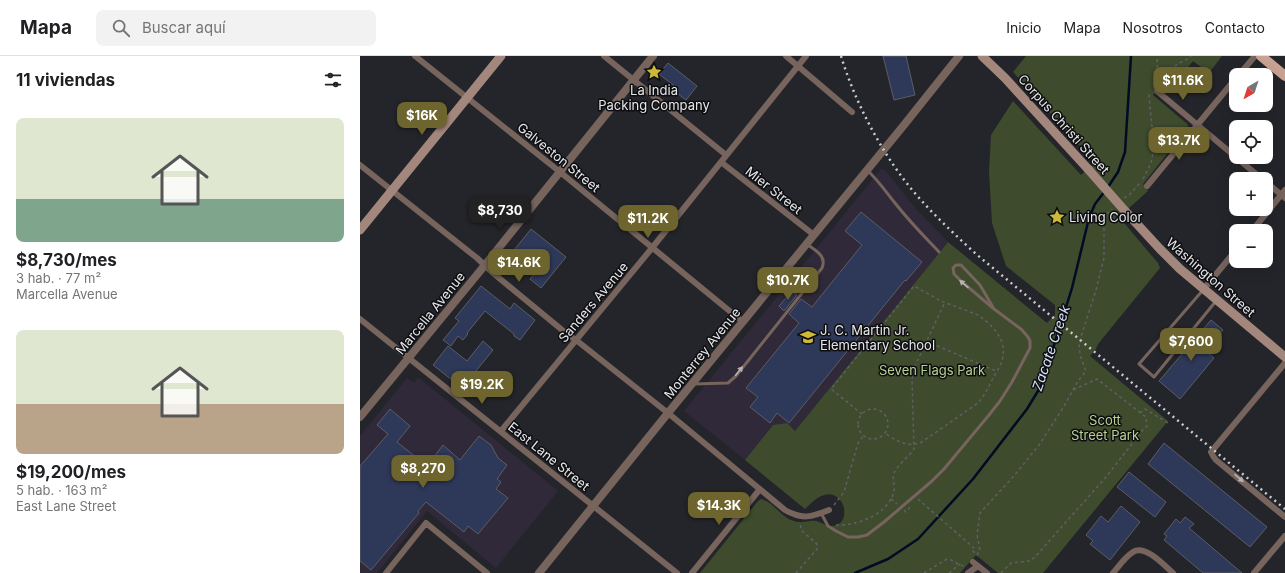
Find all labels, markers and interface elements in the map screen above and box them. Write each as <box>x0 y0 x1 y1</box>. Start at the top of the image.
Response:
search box <box>96 10 376 46</box>
text: Mapa <box>20 16 72 39</box>
icon: search <box>110 17 132 39</box>
text: Buscar aquí <box>142 18 226 37</box>
text: Inicio <box>1006 19 1042 36</box>
text: Mapa <box>1064 19 1101 36</box>
text: Nosotros <box>1123 19 1183 36</box>
text: Contacto <box>1205 19 1265 36</box>
place icon: La India Packing Company <box>645 63 663 81</box>
pin: $11.6K <box>1150 67 1216 101</box>
north arrow <box>1229 68 1273 112</box>
map controls <box>1229 68 1273 268</box>
icon: filters <box>322 69 344 91</box>
text: 11 viviendas <box>16 70 115 90</box>
street label: Corpus Christi Street <box>1015 71 1113 177</box>
text: $11.6K <box>1162 72 1204 88</box>
place label: La India Packing Company <box>598 82 710 113</box>
pin: $16K <box>398 102 446 136</box>
text: $16K <box>406 107 438 123</box>
street label: Galveston Street <box>514 119 604 195</box>
button: locate <box>1229 120 1273 164</box>
pin: $13.7K <box>1146 127 1212 161</box>
text: $13.7K <box>1157 132 1201 148</box>
icon: home <box>144 144 216 216</box>
street label: Mier Street <box>742 163 806 217</box>
button: + <box>1229 172 1273 216</box>
pin: $8,730 <box>467 197 533 231</box>
text: $8,730 <box>477 202 523 218</box>
pin: $11.2K <box>615 205 681 239</box>
place icon: Living Color <box>1048 208 1066 226</box>
place label: Living Color <box>1069 209 1142 225</box>
text: $11.2K <box>627 210 669 226</box>
button: − <box>1229 224 1273 268</box>
street label: Washington Street <box>1163 234 1259 320</box>
pin: $14.6K <box>486 249 552 283</box>
text: $8,730/mes <box>16 250 117 270</box>
text: $14.6K <box>497 254 541 270</box>
street label: Sanders Avenue <box>555 259 631 345</box>
pin: $10.7K <box>755 267 821 301</box>
street label: Marcella Avenue <box>392 268 468 358</box>
text: 3 hab. · 77 m² <box>16 270 101 286</box>
text: $10.7K <box>766 272 810 288</box>
one-way arrow <box>959 280 970 289</box>
text: Marcella Avenue <box>16 286 118 302</box>
water label: Zacate Creek <box>1028 302 1073 393</box>
street label: Monterrey Avenue <box>660 304 744 402</box>
place label: J. C. Martin Jr. Elementary School <box>820 322 935 353</box>
school or university icon: J. C. Martin Jr. Elementary School <box>799 328 817 346</box>
pin: $7,600 <box>1158 328 1224 362</box>
text: $7,600 <box>1169 333 1213 349</box>
icon: home <box>144 356 216 428</box>
park label: Seven Flags Park <box>879 362 985 378</box>
one-way arrow <box>735 366 744 377</box>
pin: $19.2K <box>449 371 515 405</box>
text: $19.2K <box>460 376 504 392</box>
park label: Scott Street Park <box>1071 412 1139 443</box>
street label: East Lane Street <box>505 418 593 494</box>
pin: $8,270 <box>390 455 456 489</box>
text: $8,270 <box>400 460 446 476</box>
text: $19,200/mes <box>16 462 126 482</box>
one-way arrow <box>1233 474 1244 483</box>
text: 5 hab. · 163 m² <box>16 482 107 498</box>
pin: $14.3K <box>686 492 752 526</box>
text: $14.3K <box>697 497 741 513</box>
text: East Lane Street <box>16 498 116 514</box>

